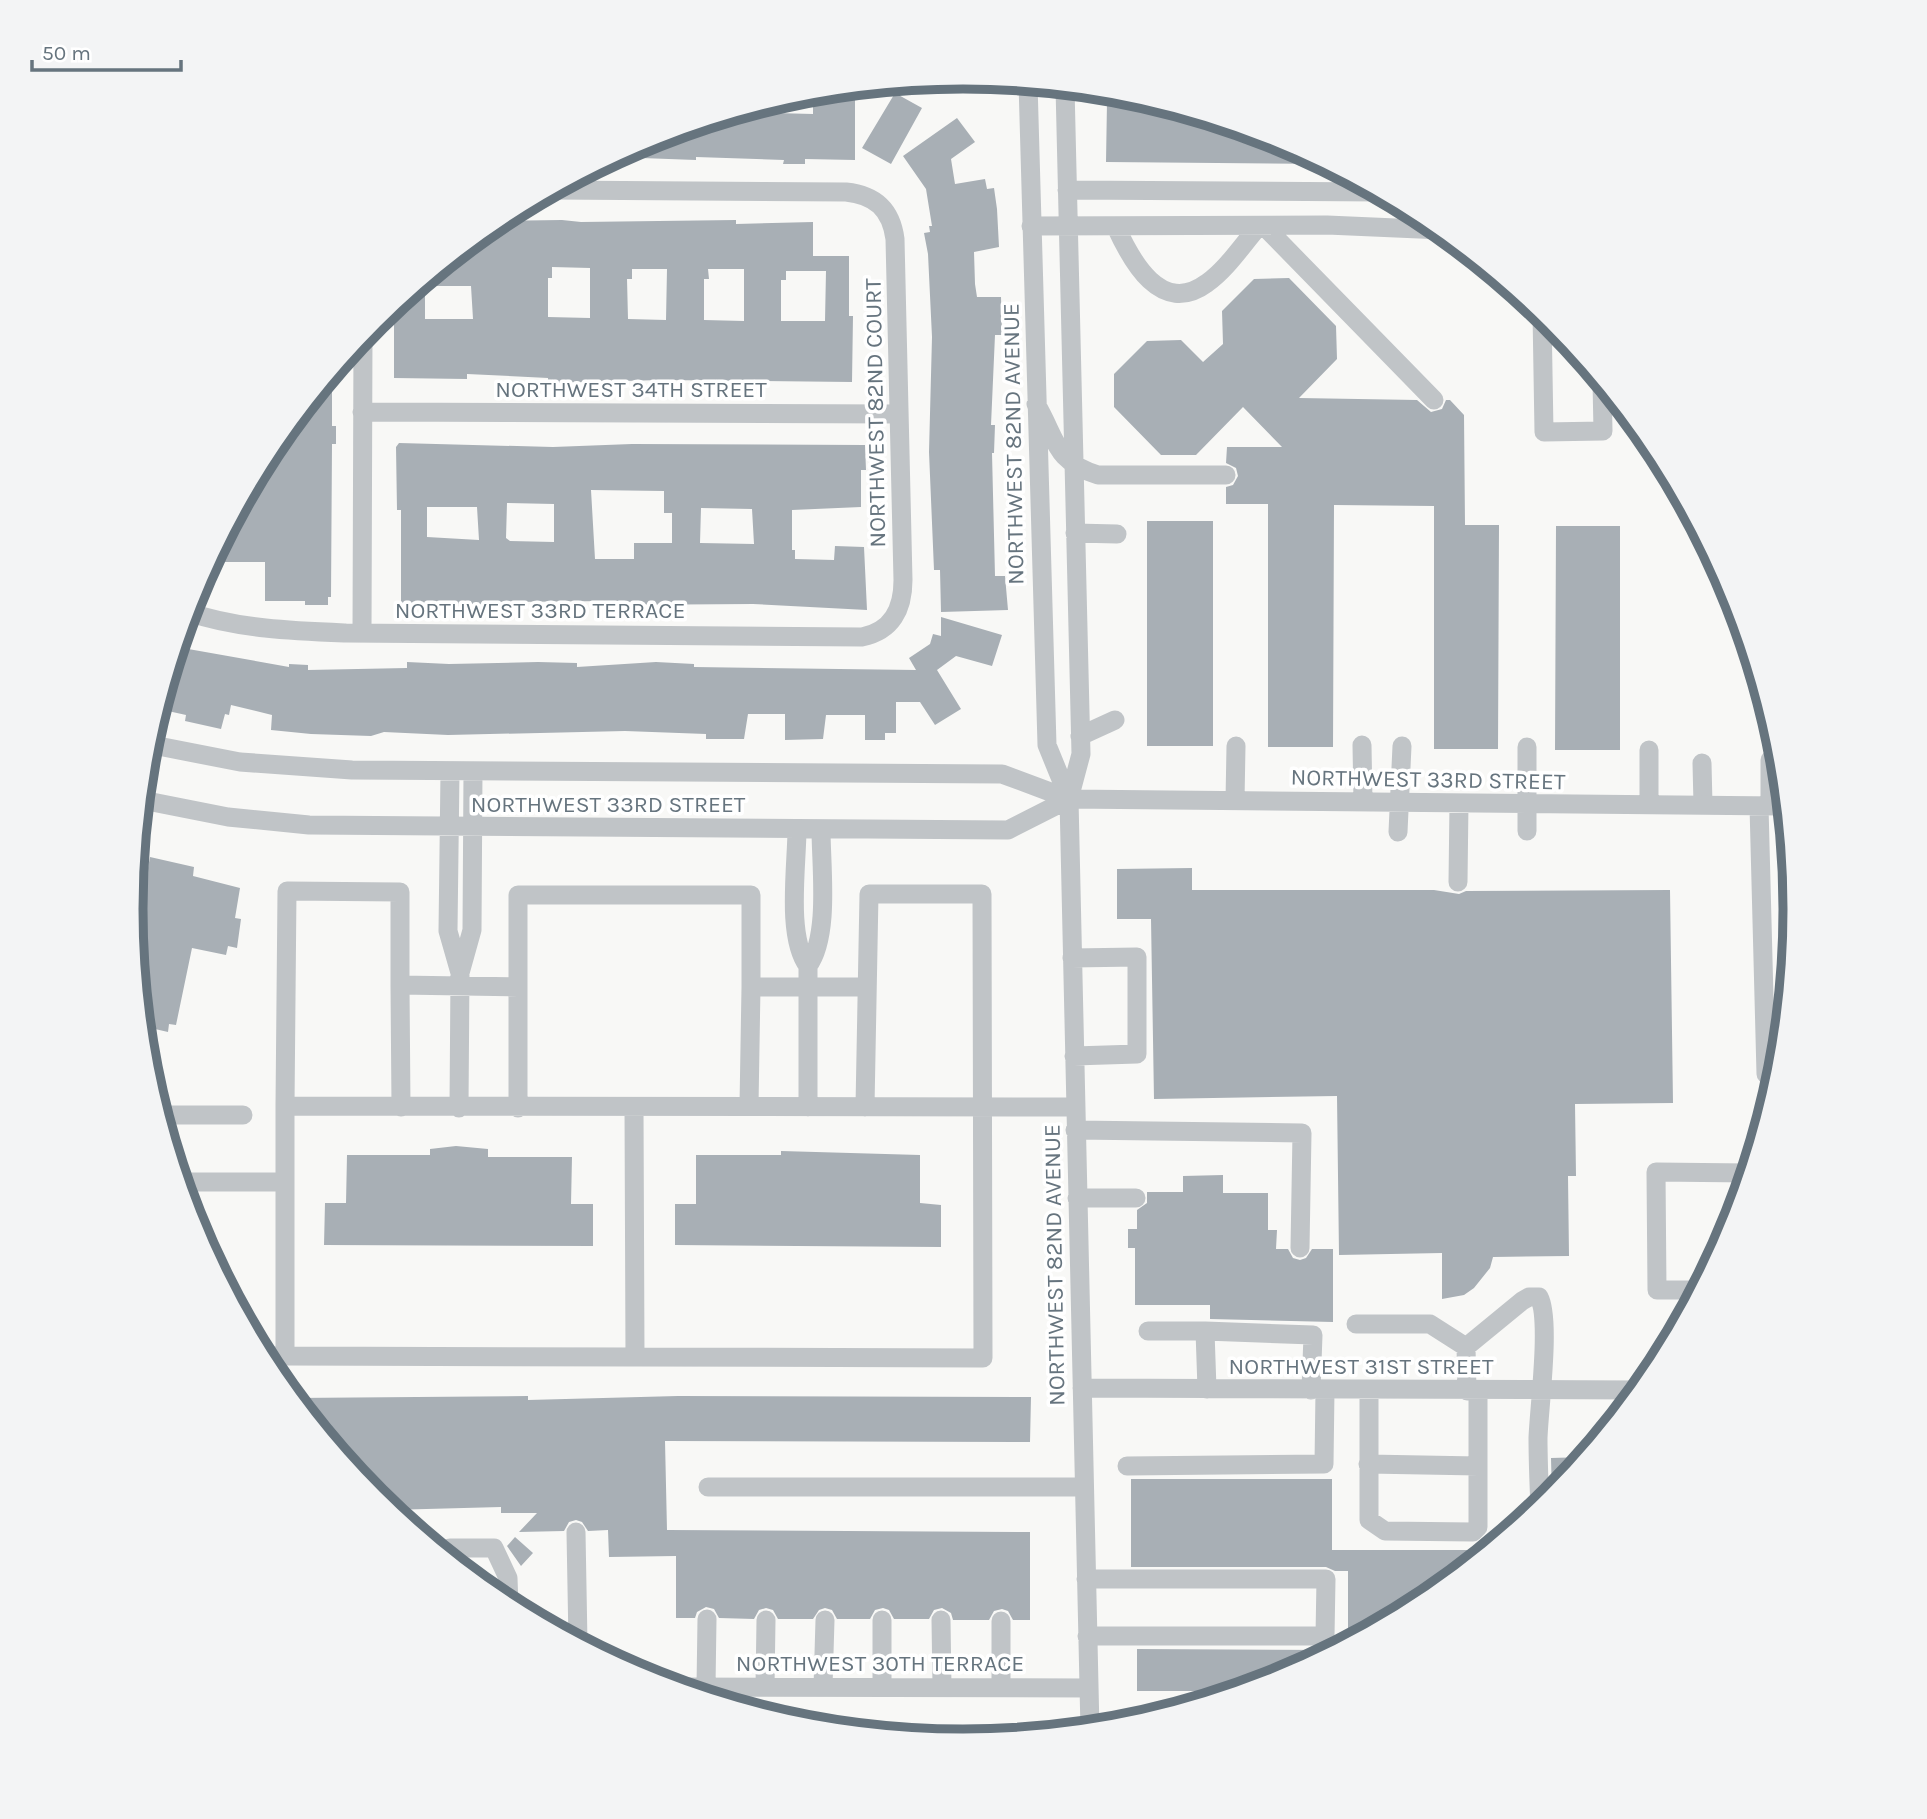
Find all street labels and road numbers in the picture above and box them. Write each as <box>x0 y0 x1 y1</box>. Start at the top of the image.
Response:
street label: NORTHWEST 82ND COURT <box>860 278 891 548</box>
street label: NORTHWEST 82ND AVENUE <box>998 303 1029 585</box>
street label: NORTHWEST 34TH STREET <box>495 376 767 403</box>
street label: NORTHWEST 33RD TERRACE <box>395 597 685 624</box>
street label: NORTHWEST 33RD STREET <box>1290 764 1566 795</box>
street label: NORTHWEST 33RD STREET <box>471 791 746 818</box>
street label: NORTHWEST 82ND AVENUE <box>1039 1124 1070 1406</box>
street label: NORTHWEST 31ST STREET <box>1229 1353 1494 1380</box>
street label: NORTHWEST 30TH TERRACE <box>736 1650 1024 1677</box>

